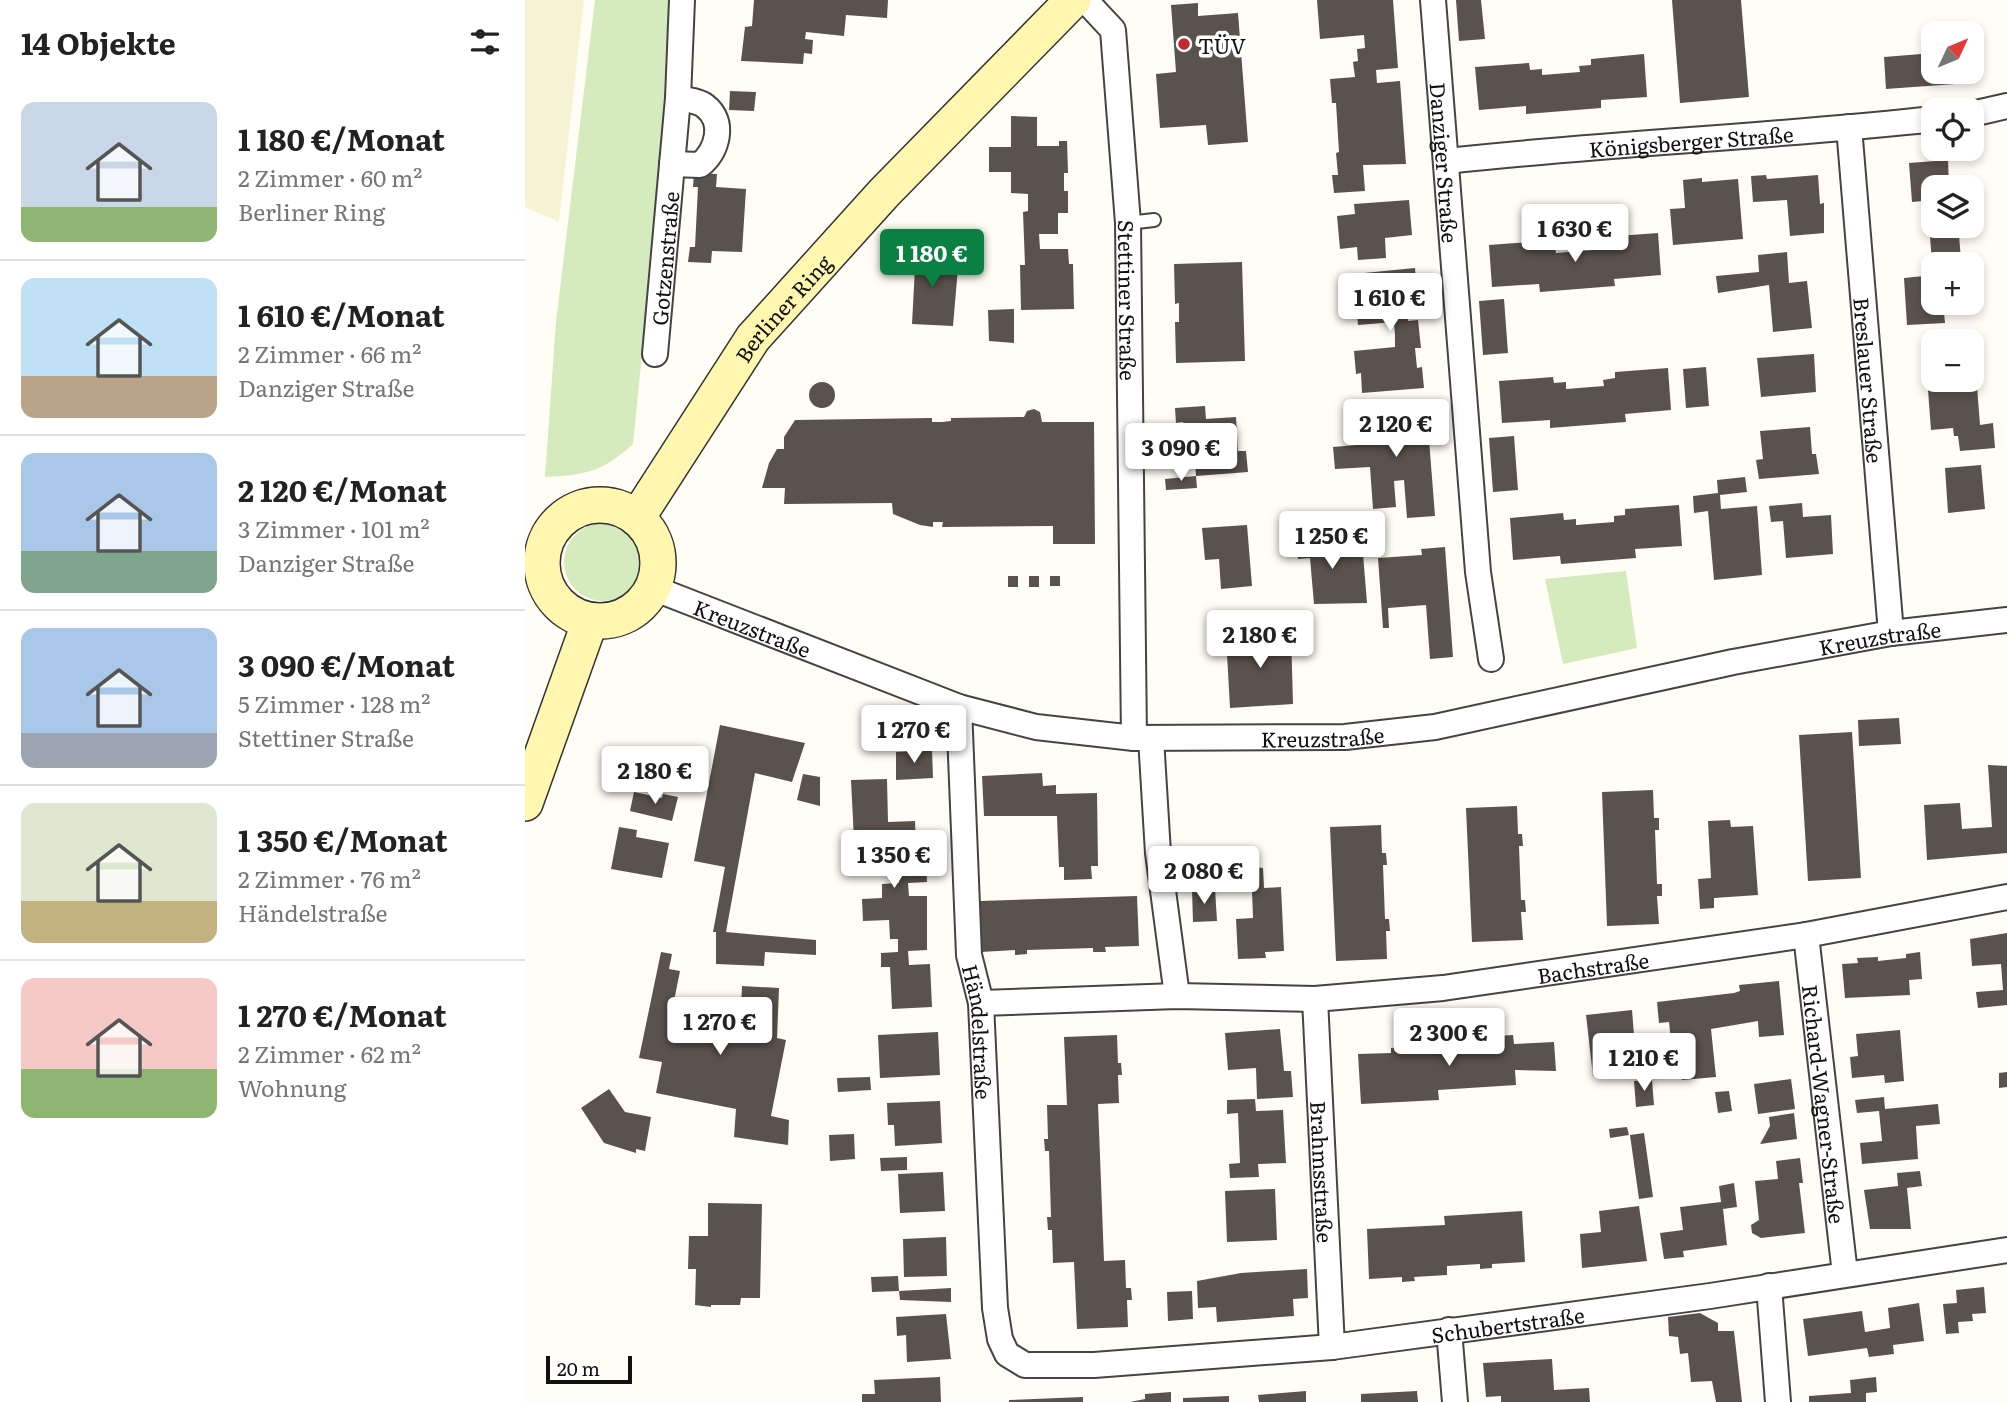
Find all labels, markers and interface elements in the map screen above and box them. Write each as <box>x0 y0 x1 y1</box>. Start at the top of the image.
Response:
text: 14 Objekte <box>21 20 176 64</box>
north arrow <box>1921 21 1985 84</box>
map controls <box>1921 21 1984 392</box>
icon: filters <box>466 23 504 61</box>
place label: TÜV <box>1198 29 1247 60</box>
marker: TÜV <box>1176 36 1192 52</box>
street label: Danziger Straße <box>1424 81 1468 244</box>
button: locate <box>1921 98 1984 161</box>
text: 1 180 €/Monat <box>238 116 445 160</box>
street label: Königsberger Straße <box>1588 117 1795 163</box>
icon: home <box>77 130 161 214</box>
text: 2 Zimmer · 60 m² <box>238 160 422 194</box>
button: layers <box>1921 175 1984 238</box>
street label: Gotzenstraße <box>642 190 685 327</box>
text: Berliner Ring <box>238 194 385 228</box>
pin: 1 630 € <box>1510 204 1640 264</box>
text: 1 630 € <box>1537 210 1613 244</box>
street label: Stettiner Straße <box>1112 220 1145 381</box>
pin: 1 180 € <box>867 230 997 289</box>
text: 1 180 € <box>896 235 968 269</box>
street label: Berliner Ring <box>726 246 838 368</box>
button: + <box>1921 252 1984 315</box>
pin: 1 610 € <box>1325 274 1455 333</box>
text: 1 610 € <box>1354 279 1426 313</box>
text: 1 610 €/Monat <box>238 292 445 336</box>
street label: Breslauer Straße <box>1848 296 1892 464</box>
icon: home <box>77 306 161 390</box>
button: − <box>1921 329 1984 392</box>
text: 2 Zimmer · 66 m² <box>238 336 421 370</box>
text: Danziger Straße <box>238 370 415 404</box>
pin: 2 120 € <box>1331 400 1461 459</box>
text: 2 120 € <box>1359 405 1433 439</box>
pin: 3 090 € <box>1116 424 1246 483</box>
text: 3 090 € <box>1141 429 1221 463</box>
text: 2 120 €/Monat <box>238 467 447 511</box>
icon: home <box>77 481 161 565</box>
text: 3 Zimmer · 101 m² <box>238 511 430 545</box>
pin: 1 250 € <box>1267 512 1397 571</box>
text: 1 250 € <box>1295 517 1369 551</box>
text: Danziger Straße <box>238 545 415 579</box>
street label: Kreuzstraße <box>689 590 816 664</box>
pin: 2 180 € <box>1195 610 1325 670</box>
street label: Kreuzstraße <box>1816 612 1943 662</box>
text: 2 180 € <box>1223 616 1297 650</box>
text: 3 090 €/Monat <box>238 642 455 686</box>
icon: home <box>77 656 161 740</box>
text: 5 Zimmer · 128 m² <box>238 686 431 720</box>
pin: 1 270 € <box>849 706 979 765</box>
text: 1 270 € <box>877 711 951 745</box>
street label: Kreuzstraße <box>1261 717 1386 753</box>
text: Stettiner Straße <box>238 720 414 754</box>
pin: 2 180 € <box>590 746 720 806</box>
text: 2 180 € <box>618 752 692 786</box>
text: 1 350 €/Monat <box>238 817 448 861</box>
pin: 1 350 € <box>829 830 959 890</box>
icon: home <box>77 831 161 915</box>
text: 1 350 € <box>857 836 931 870</box>
pin: 2 080 € <box>1139 846 1269 906</box>
text: 2 080 € <box>1164 852 1244 886</box>
text: 2 Zimmer · 76 m² <box>238 861 421 895</box>
text: Händelstraße <box>238 895 387 929</box>
street label: Bachstraße <box>1535 943 1651 990</box>
street label: Händelstraße <box>956 960 1001 1100</box>
street label: Richard-Wagner-Straße <box>1796 983 1855 1225</box>
text: 1 270 €/Monat <box>238 992 447 1036</box>
pin: 1 270 € <box>655 998 785 1057</box>
text: 1 270 € <box>683 1003 757 1037</box>
icon: home <box>77 1006 161 1090</box>
pin: 2 300 € <box>1384 1009 1514 1068</box>
text: 2 300 € <box>1410 1014 1488 1048</box>
pin: 1 210 € <box>1579 1034 1709 1093</box>
text: 2 Zimmer · 62 m² <box>238 1036 421 1070</box>
text: 1 210 € <box>1609 1039 1679 1073</box>
text: Wohnung <box>238 1070 346 1104</box>
street label: Brahmsstraße <box>1304 1100 1342 1244</box>
street label: Schubertstraße <box>1429 1298 1586 1349</box>
scale bar <box>546 1353 632 1385</box>
text: 20 m <box>557 1354 600 1382</box>

